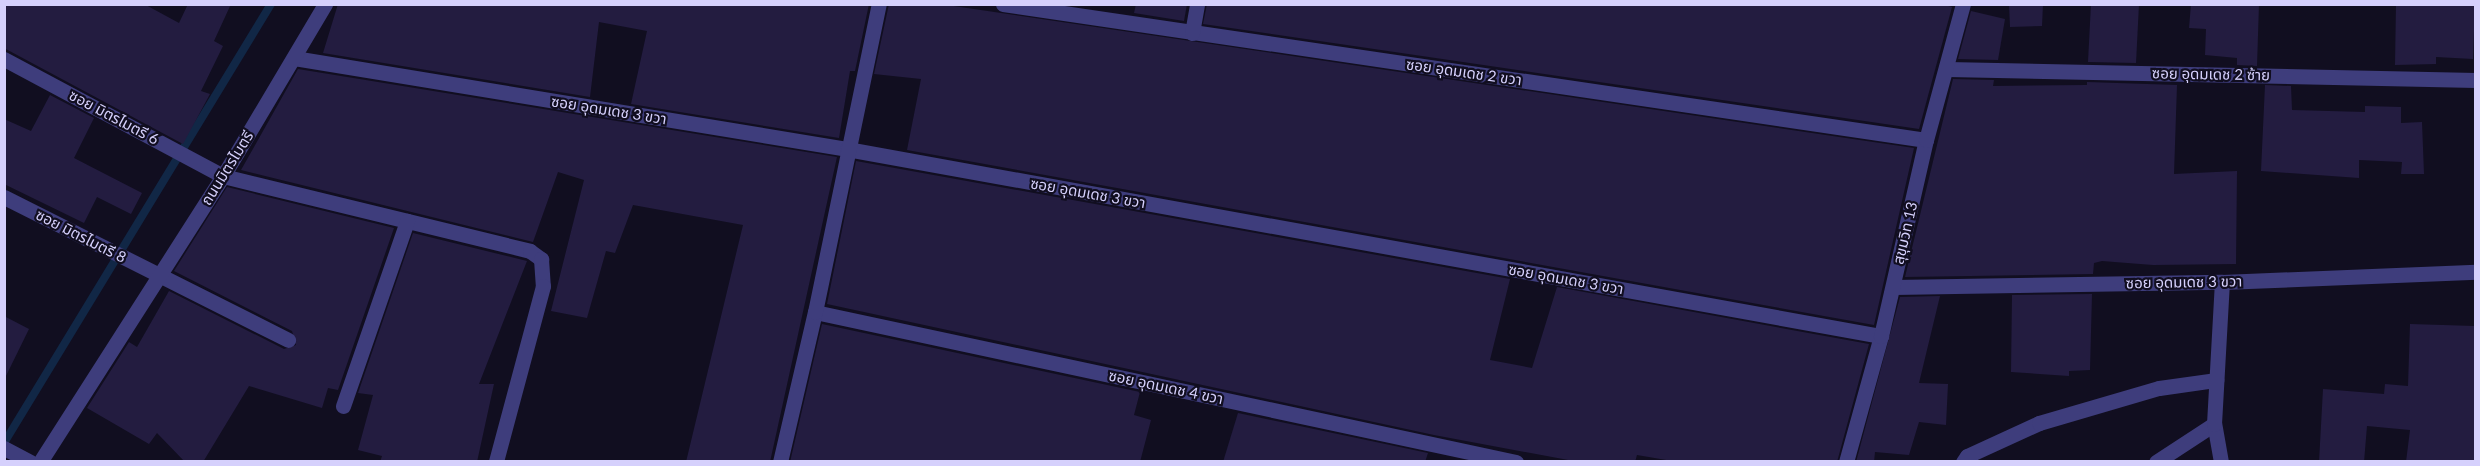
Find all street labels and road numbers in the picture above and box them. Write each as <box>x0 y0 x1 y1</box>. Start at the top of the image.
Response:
street label: ซอย อุดมเดช 2 ขวา <box>1405 55 1523 89</box>
street label: ซอย อุดมเดช 2 ซ้าย <box>2152 64 2270 84</box>
street label: ซอย มิตรไมตรี 6 <box>66 86 162 148</box>
street label: ซอย อุดมเดช 3 ขวา <box>550 92 668 128</box>
street label: ถนนมิตรไมตรี <box>197 128 257 208</box>
street label: ซอย อุดมเดช 3 ขวา <box>1029 174 1147 212</box>
street label: สุขุมวิท 13 <box>1889 200 1921 266</box>
street label: ซอย มิตรไมตรี 8 <box>33 206 129 266</box>
street label: ซอย อุดมเดช 3 ขวา <box>1507 260 1625 298</box>
street label: ซอย อุดมเดช 3 ขวา <box>2126 272 2242 292</box>
street label: ซอย อุดมเดช 4 ขวา <box>1107 366 1225 408</box>

